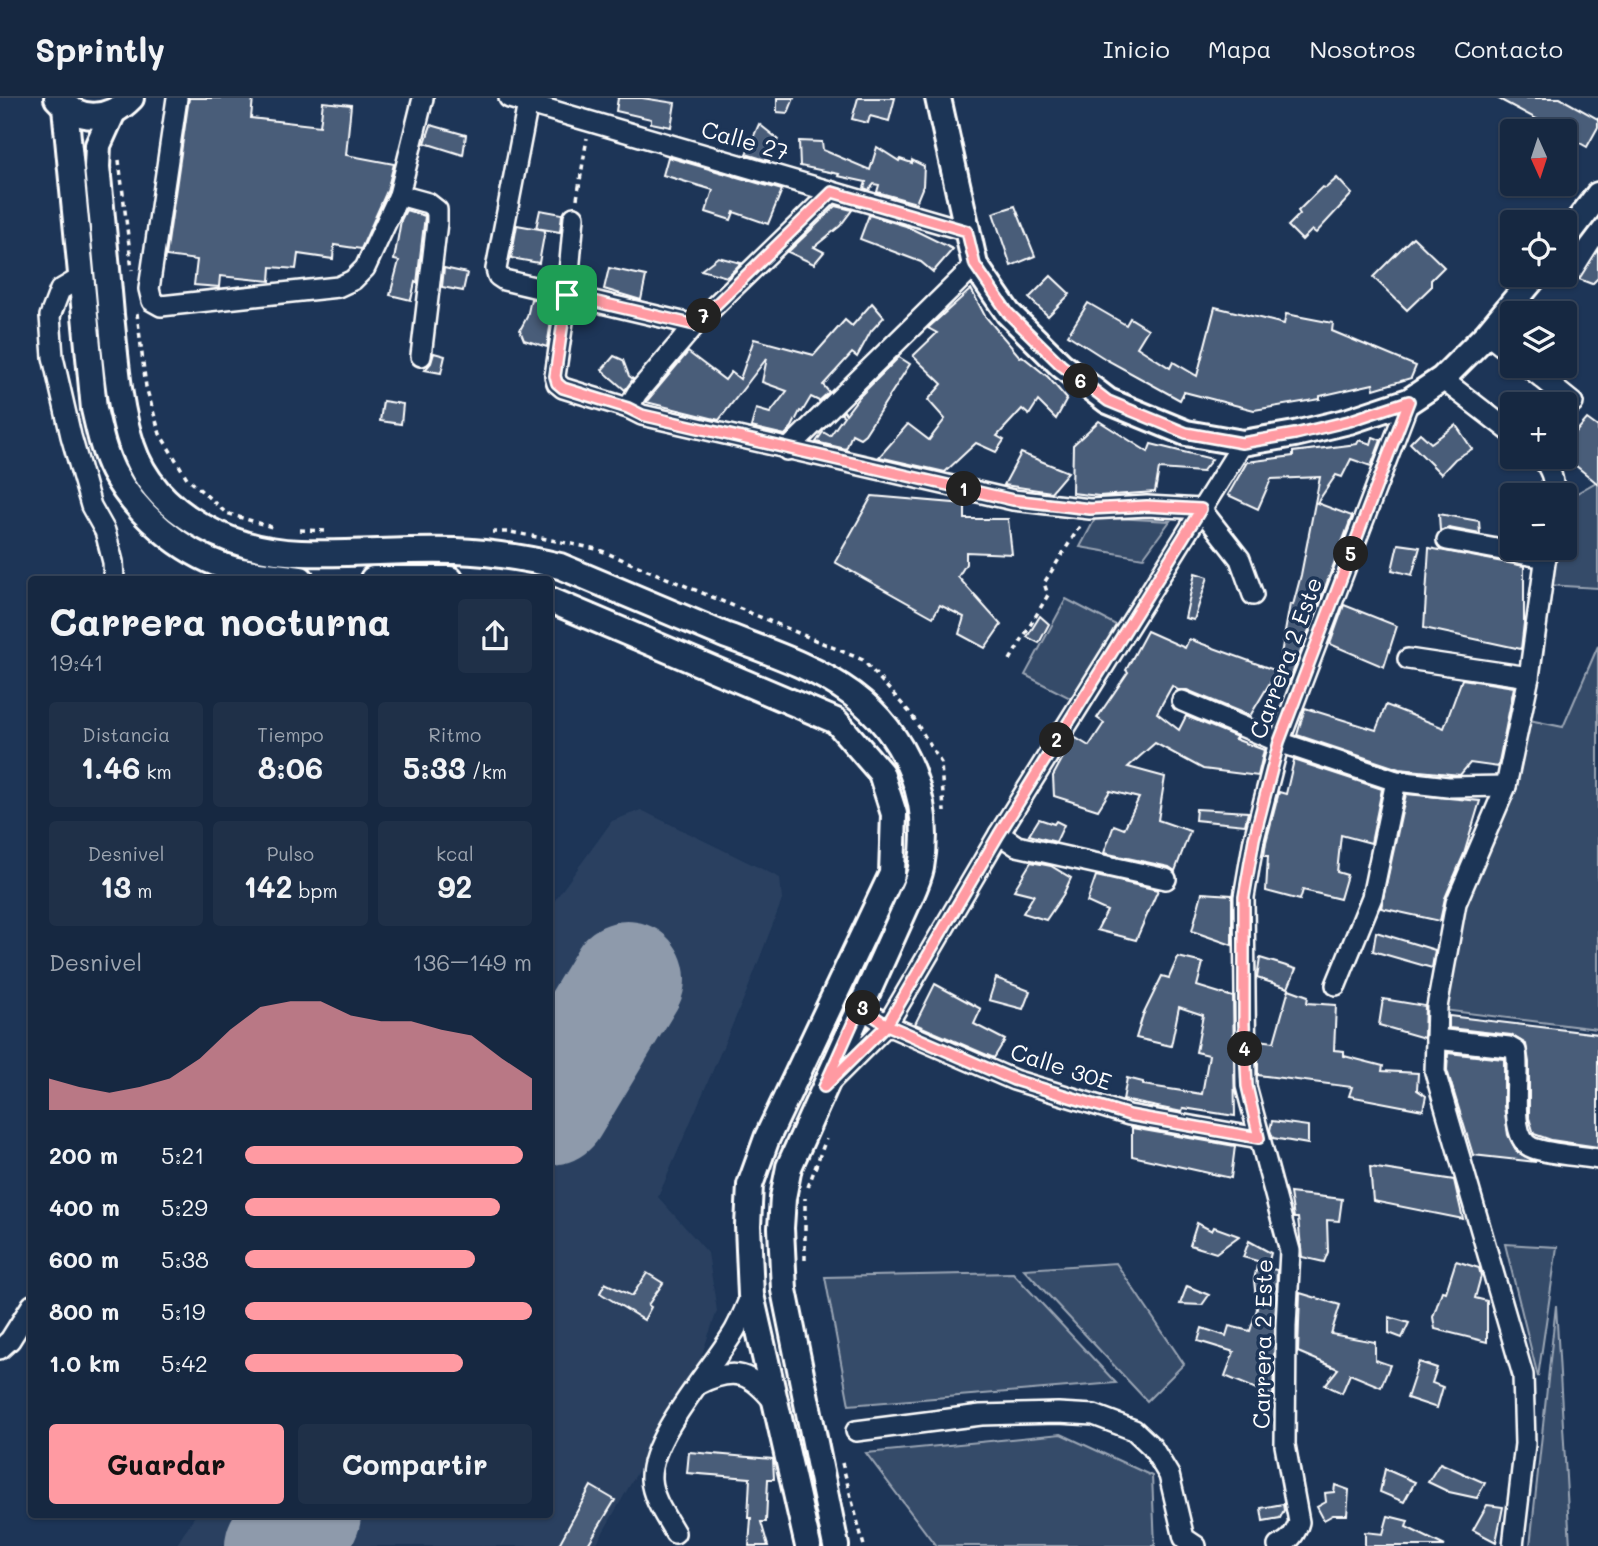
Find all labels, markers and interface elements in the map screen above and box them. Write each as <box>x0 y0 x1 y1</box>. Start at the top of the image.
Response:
text: Sprintly <box>35 27 165 70</box>
text: Inicio <box>1103 33 1170 64</box>
text: Mapa <box>1208 33 1272 64</box>
text: Nosotros <box>1310 33 1416 64</box>
text: Contacto <box>1454 33 1563 64</box>
street label: Calle 27 <box>698 113 792 167</box>
north arrow <box>1500 119 1577 196</box>
map controls <box>1500 119 1577 560</box>
button: locate <box>1500 210 1577 287</box>
pin <box>537 265 597 325</box>
icon: arrive <box>548 276 586 314</box>
pin: 7 <box>686 298 722 333</box>
button: layers <box>1500 301 1577 378</box>
text: 7 <box>698 303 709 328</box>
pin: 6 <box>1064 364 1098 398</box>
text: 6 <box>1075 368 1086 393</box>
button: + <box>1500 392 1577 469</box>
pin: 1 <box>946 472 982 506</box>
text: 1 <box>959 476 968 501</box>
button: − <box>1500 483 1577 560</box>
pin: 5 <box>1334 536 1368 572</box>
text: 5 <box>1345 541 1356 566</box>
street label: Carrera 2 Este <box>1242 573 1328 743</box>
text: Carrera nocturna <box>49 596 391 646</box>
button: share <box>458 599 532 673</box>
text: 19:41 <box>49 647 104 677</box>
text: Distancia <box>82 722 170 747</box>
text: Tiempo <box>257 722 324 747</box>
text: Ritmo <box>428 722 481 747</box>
pin: 2 <box>1040 722 1074 758</box>
text: 2 <box>1051 727 1062 752</box>
text: 1.46 <box>81 747 140 787</box>
text: 8:06 <box>258 747 323 787</box>
text: 5:33 <box>403 747 466 787</box>
text: km <box>140 759 172 784</box>
text: /km <box>466 759 507 784</box>
text: Desnivel <box>88 841 165 866</box>
text: Pulso <box>267 841 314 866</box>
text: kcal <box>436 841 474 866</box>
text: 13 <box>100 866 131 906</box>
text: 142 <box>243 866 293 906</box>
text: 92 <box>437 866 472 906</box>
text: m <box>131 878 152 903</box>
text: bpm <box>293 878 338 903</box>
text: Desnivel <box>49 947 142 977</box>
text: 136–149 m <box>412 947 532 977</box>
pin: 3 <box>846 990 880 1026</box>
text: 3 <box>857 995 868 1020</box>
pin: 4 <box>1228 1032 1262 1066</box>
street label: Calle 30E <box>1007 1036 1116 1096</box>
text: 4 <box>1238 1036 1251 1061</box>
text: 200 m <box>49 1140 118 1170</box>
text: 5:21 <box>161 1140 205 1170</box>
text: 400 m <box>49 1192 120 1222</box>
text: 5:29 <box>161 1192 208 1222</box>
text: 600 m <box>49 1244 119 1274</box>
text: 5:38 <box>161 1244 209 1274</box>
street label: Carrera 2 Este <box>1246 1259 1278 1429</box>
text: 800 m <box>49 1296 119 1326</box>
text: 5:19 <box>161 1296 205 1326</box>
text: 1.0 km <box>49 1348 120 1378</box>
text: 5:42 <box>161 1348 208 1378</box>
button: Guardar <box>49 1424 284 1504</box>
button: Compartir <box>298 1424 532 1504</box>

